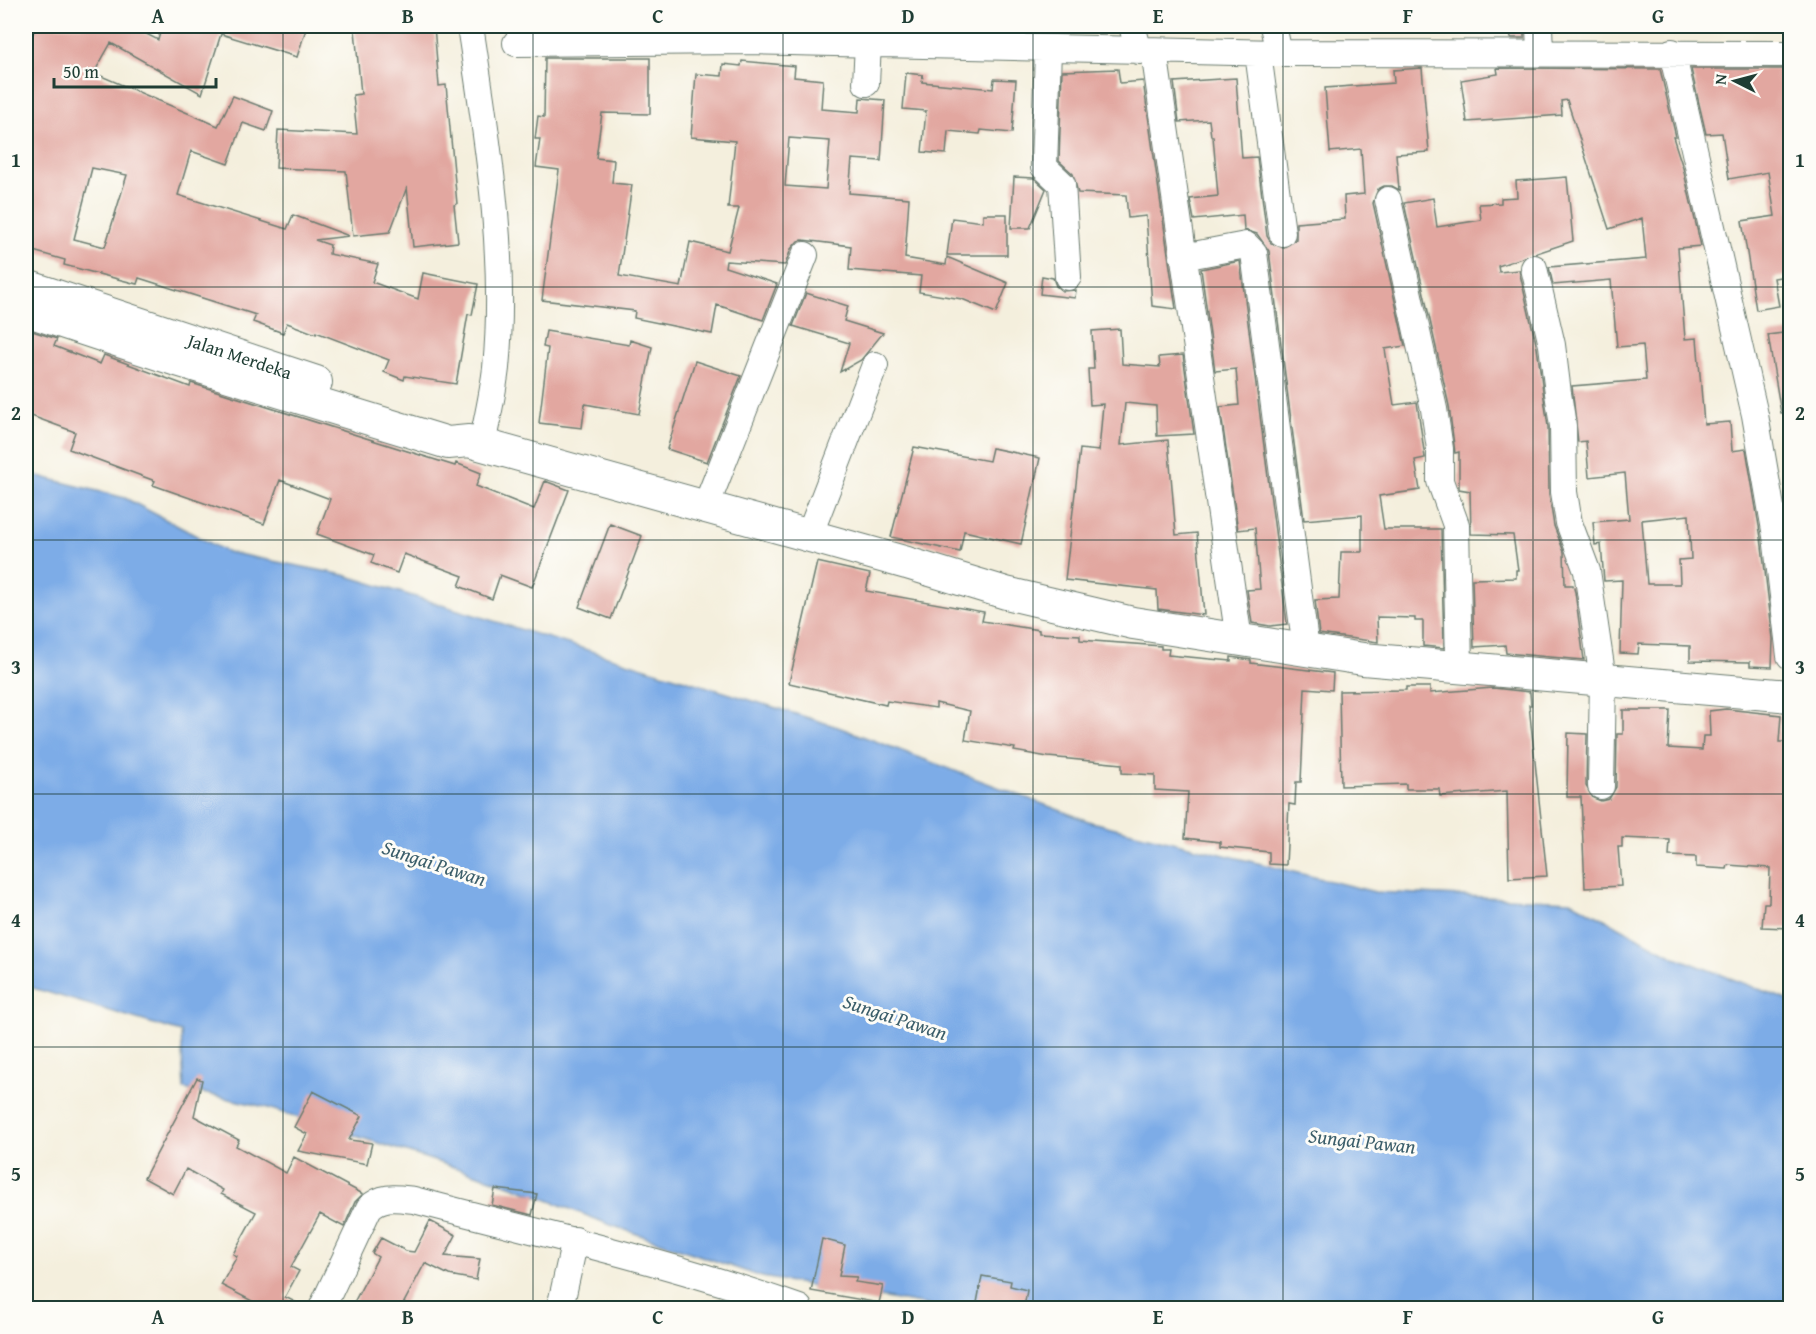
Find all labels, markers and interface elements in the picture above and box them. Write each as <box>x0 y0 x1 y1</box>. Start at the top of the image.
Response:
text: A <box>152 1 165 30</box>
text: B <box>402 1 414 30</box>
text: C <box>652 1 664 30</box>
text: D <box>901 1 915 30</box>
text: E <box>1153 1 1164 30</box>
text: F <box>1403 1 1413 30</box>
text: G <box>1652 1 1664 30</box>
scale bar <box>54 51 216 89</box>
north arrow <box>1705 51 1765 111</box>
text: 50 m <box>63 58 99 85</box>
text: N <box>1708 73 1733 86</box>
text: 1 <box>11 145 21 174</box>
text: 1 <box>1795 145 1805 174</box>
street label: Jalan Merdeka <box>182 326 296 386</box>
text: 2 <box>11 398 21 427</box>
text: 2 <box>1795 398 1805 427</box>
text: 3 <box>11 652 21 681</box>
text: 3 <box>1795 652 1805 681</box>
water label: Sungai Pawan <box>378 832 490 893</box>
text: 4 <box>11 905 21 934</box>
text: 4 <box>1795 905 1805 934</box>
water label: Sungai Pawan <box>839 986 951 1047</box>
water label: Sungai Pawan <box>1307 1120 1417 1161</box>
text: 5 <box>11 1159 21 1188</box>
text: 5 <box>1795 1159 1805 1188</box>
text: A <box>152 1302 165 1331</box>
text: B <box>402 1302 414 1331</box>
text: C <box>652 1302 664 1331</box>
text: D <box>901 1302 915 1331</box>
text: E <box>1153 1302 1164 1331</box>
text: F <box>1403 1302 1413 1331</box>
text: G <box>1652 1302 1664 1331</box>

